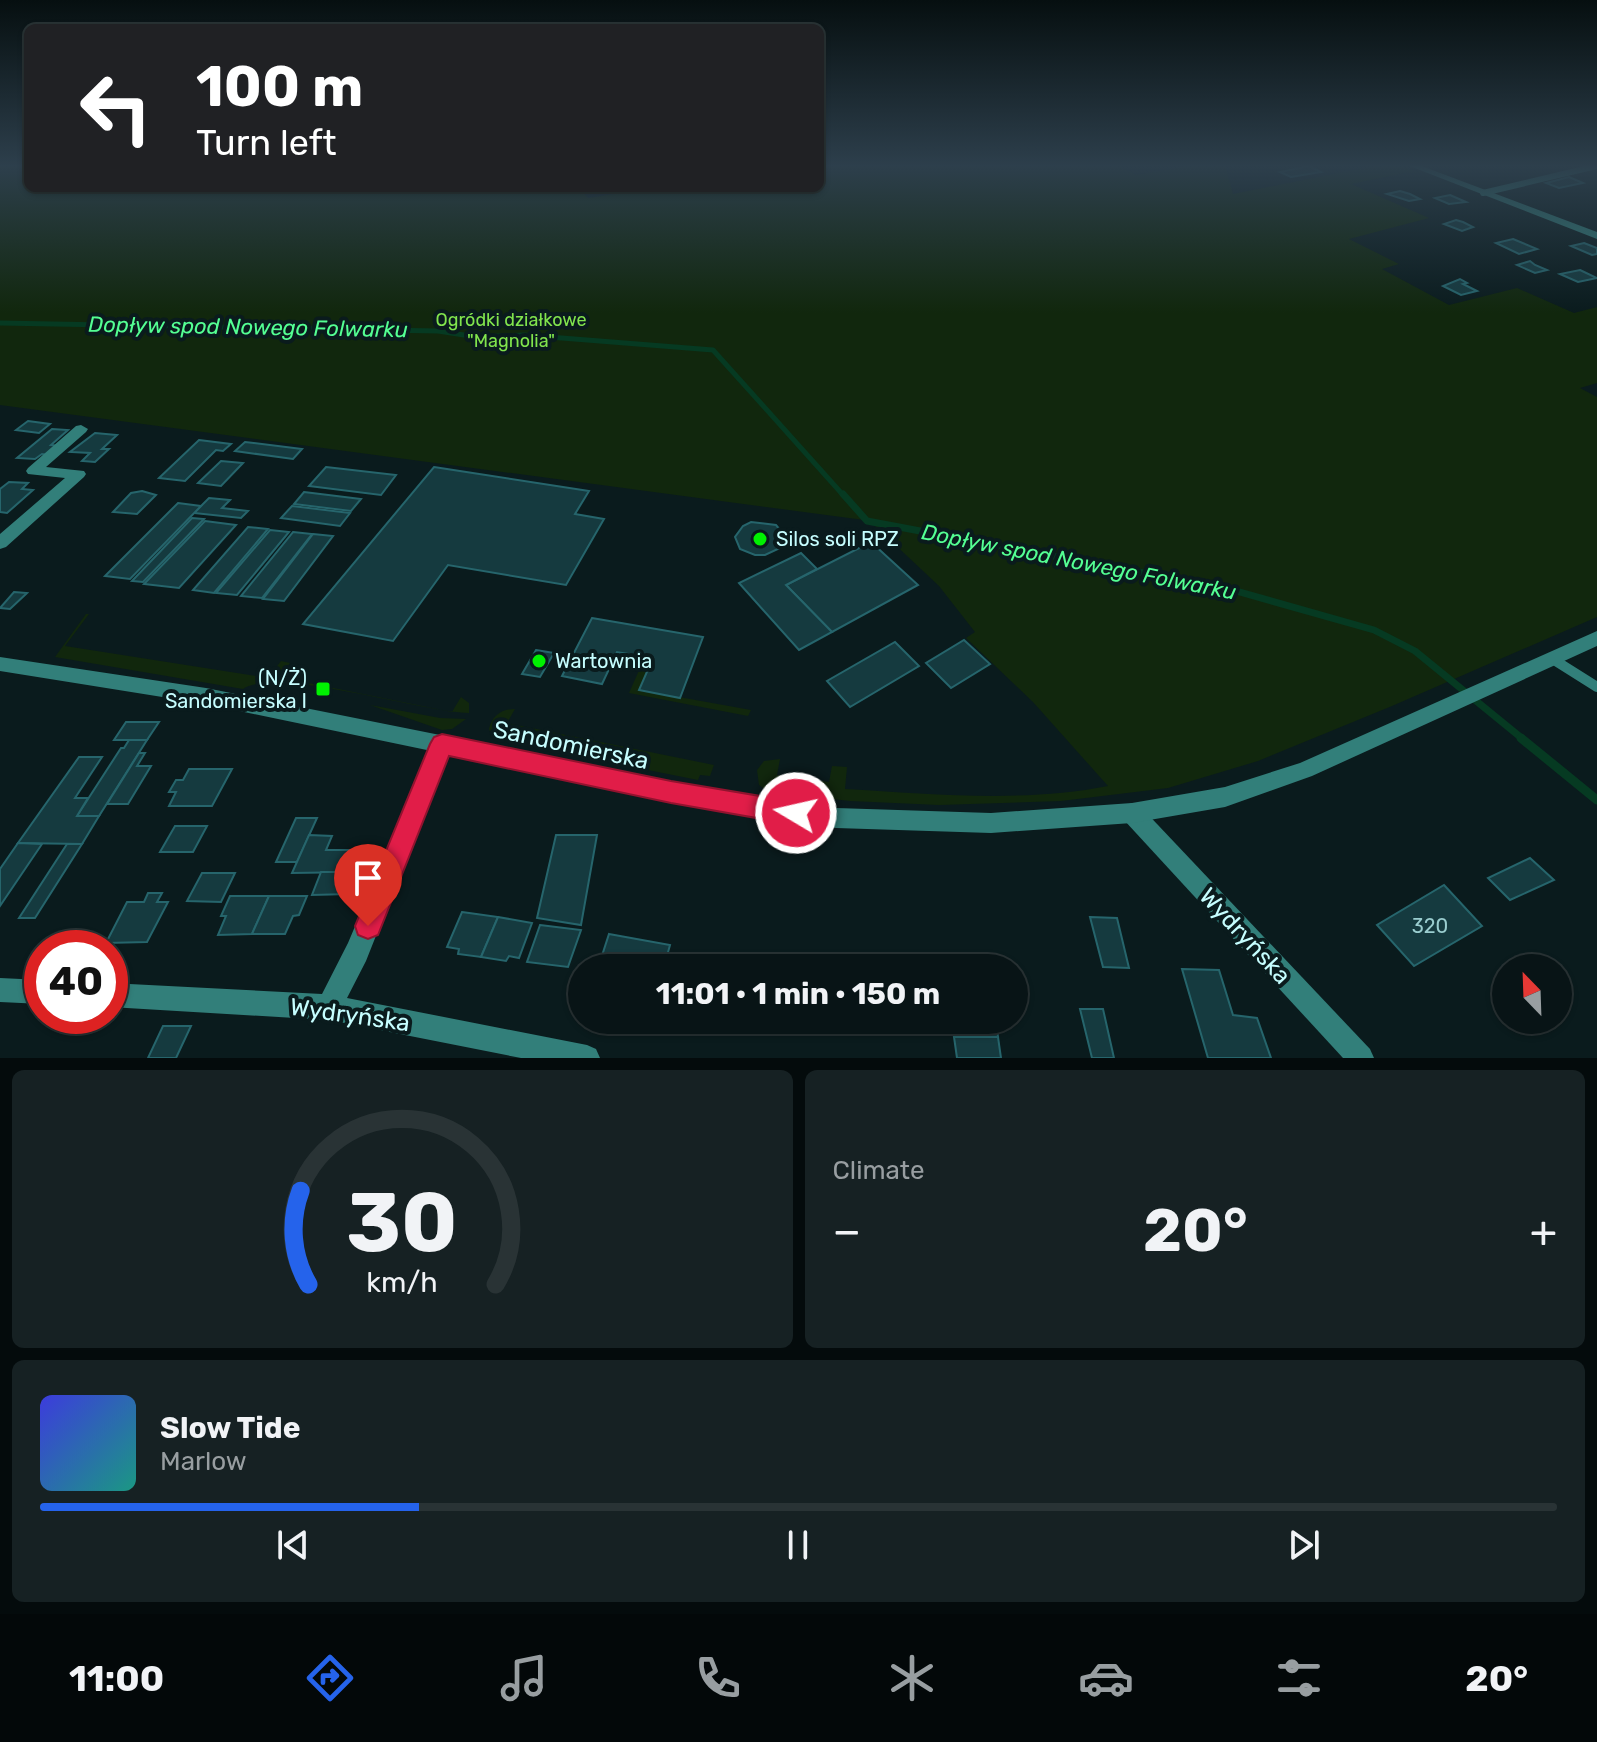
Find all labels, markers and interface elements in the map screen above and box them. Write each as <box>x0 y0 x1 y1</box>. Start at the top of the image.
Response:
text: 100 m <box>196 54 363 120</box>
icon: left <box>64 56 168 160</box>
text: Turn left <box>196 121 337 164</box>
park label: Ogródki działkowe "Magnolia" <box>435 309 587 352</box>
water label: Dopływ spod Nowego Folwarku <box>88 311 408 343</box>
water label: Dopływ spod Nowego Folwarku <box>919 518 1239 606</box>
place label: Silos soli RPZ <box>776 527 899 551</box>
marker: Silos soli RPZ <box>751 530 769 548</box>
place label: Wartownia <box>555 649 652 673</box>
marker: Wartownia <box>530 652 548 670</box>
place label: (N/Ż) Sandomierska I <box>165 666 307 713</box>
marker: (N/Ż) Sandomierska I <box>314 680 332 698</box>
street label: Sandomierska <box>491 715 651 775</box>
position arrow <box>754 771 838 855</box>
pin <box>334 844 402 926</box>
icon: arrive <box>346 856 390 900</box>
street label: Wydryńska <box>1194 882 1296 990</box>
house number: 320 <box>1412 914 1448 938</box>
speed limit sign: 40 <box>24 930 128 1034</box>
north arrow <box>1492 954 1572 1034</box>
map controls <box>1492 954 1572 1034</box>
text: 11:01 · 1 min · 150 m <box>656 976 940 1012</box>
street label: Wydryńska <box>288 993 412 1037</box>
text: Climate <box>833 1155 925 1186</box>
text: 30 <box>347 1173 458 1272</box>
text: 20° <box>1143 1195 1248 1266</box>
text: − <box>833 1205 861 1257</box>
text: + <box>1530 1205 1557 1257</box>
text: km/h <box>367 1265 438 1299</box>
text: Slow Tide <box>160 1410 300 1446</box>
text: Marlow <box>160 1446 247 1477</box>
icon: previous <box>271 1523 315 1567</box>
icon: pause <box>776 1523 820 1567</box>
icon: next <box>1282 1523 1326 1567</box>
icon: directions <box>302 1650 358 1706</box>
icon: music <box>496 1650 552 1706</box>
icon: phone <box>690 1650 746 1706</box>
icon: climate <box>884 1650 940 1706</box>
icon: car <box>1078 1650 1134 1706</box>
icon: filters <box>1271 1650 1327 1706</box>
text: 11:00 <box>69 1657 164 1700</box>
text: 20° <box>1465 1657 1528 1700</box>

